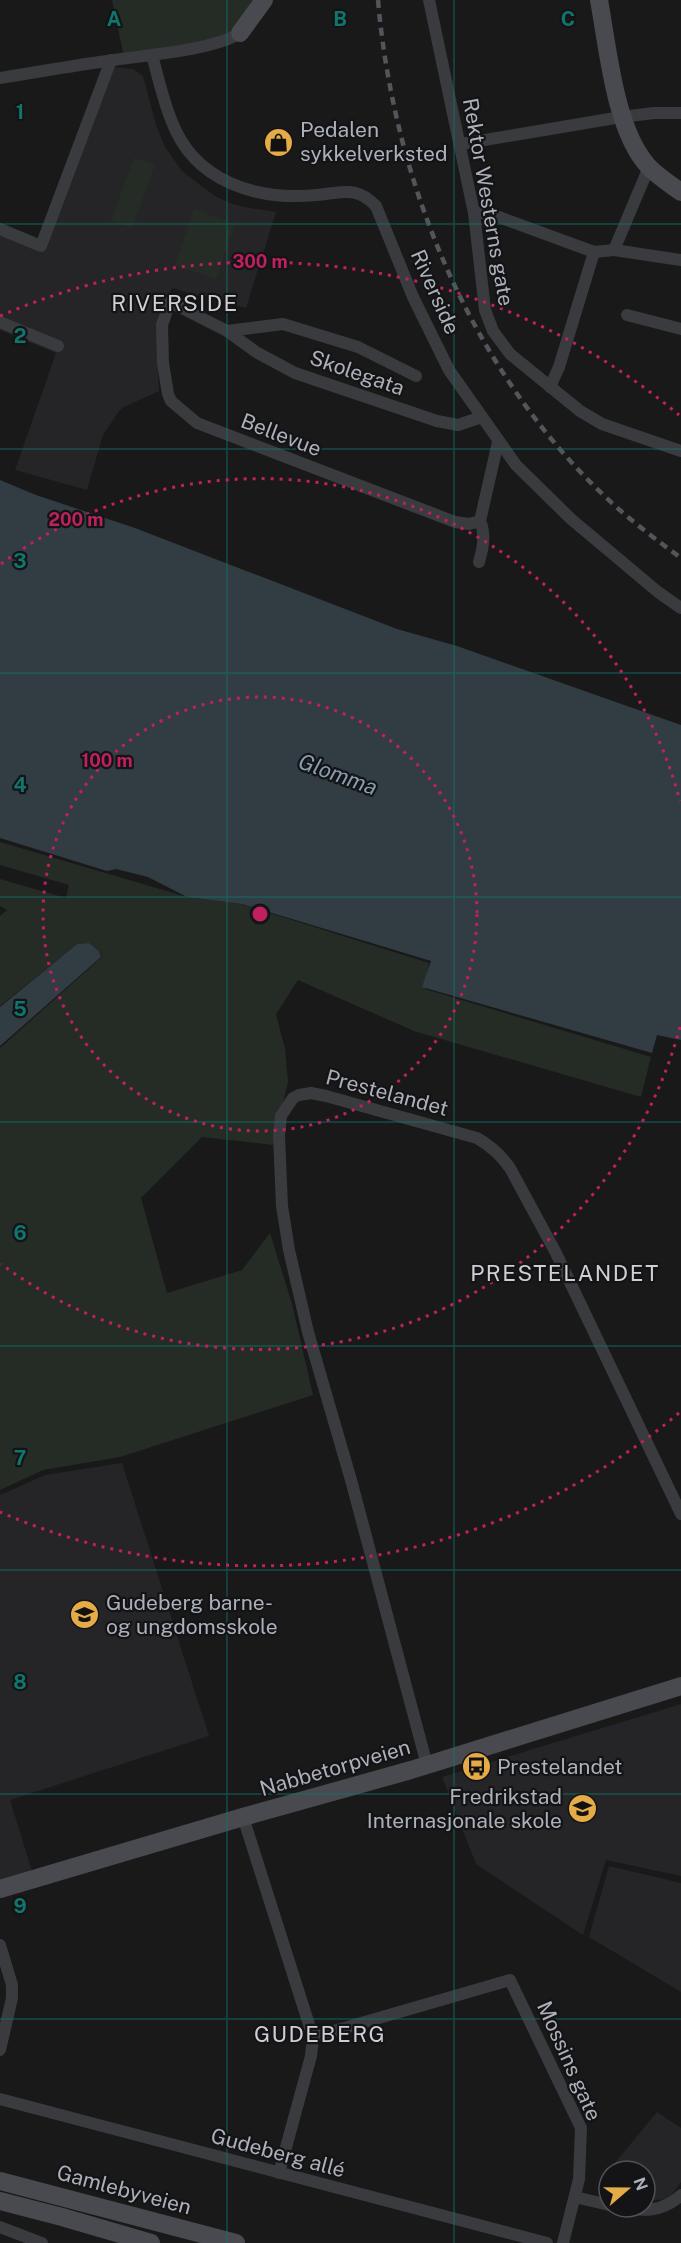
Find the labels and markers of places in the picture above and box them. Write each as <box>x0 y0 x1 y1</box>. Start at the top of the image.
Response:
place label: Pedalen sykkelverksted <box>300 117 447 166</box>
shop icon: Pedalen sykkelverksted <box>263 126 295 158</box>
centre of rings <box>250 904 270 924</box>
place label: Gudeberg barne- og ungdomsskole <box>106 1590 278 1639</box>
school or university icon: Gudeberg barne- og ungdomsskole <box>69 1599 101 1631</box>
bus stop icon: Prestelandet <box>460 1751 492 1783</box>
place label: Prestelandet <box>497 1754 623 1779</box>
place label: Fredrikstad Internasjonale skole <box>367 1784 562 1833</box>
school or university icon: Fredrikstad Internasjonale skole <box>567 1793 599 1825</box>

